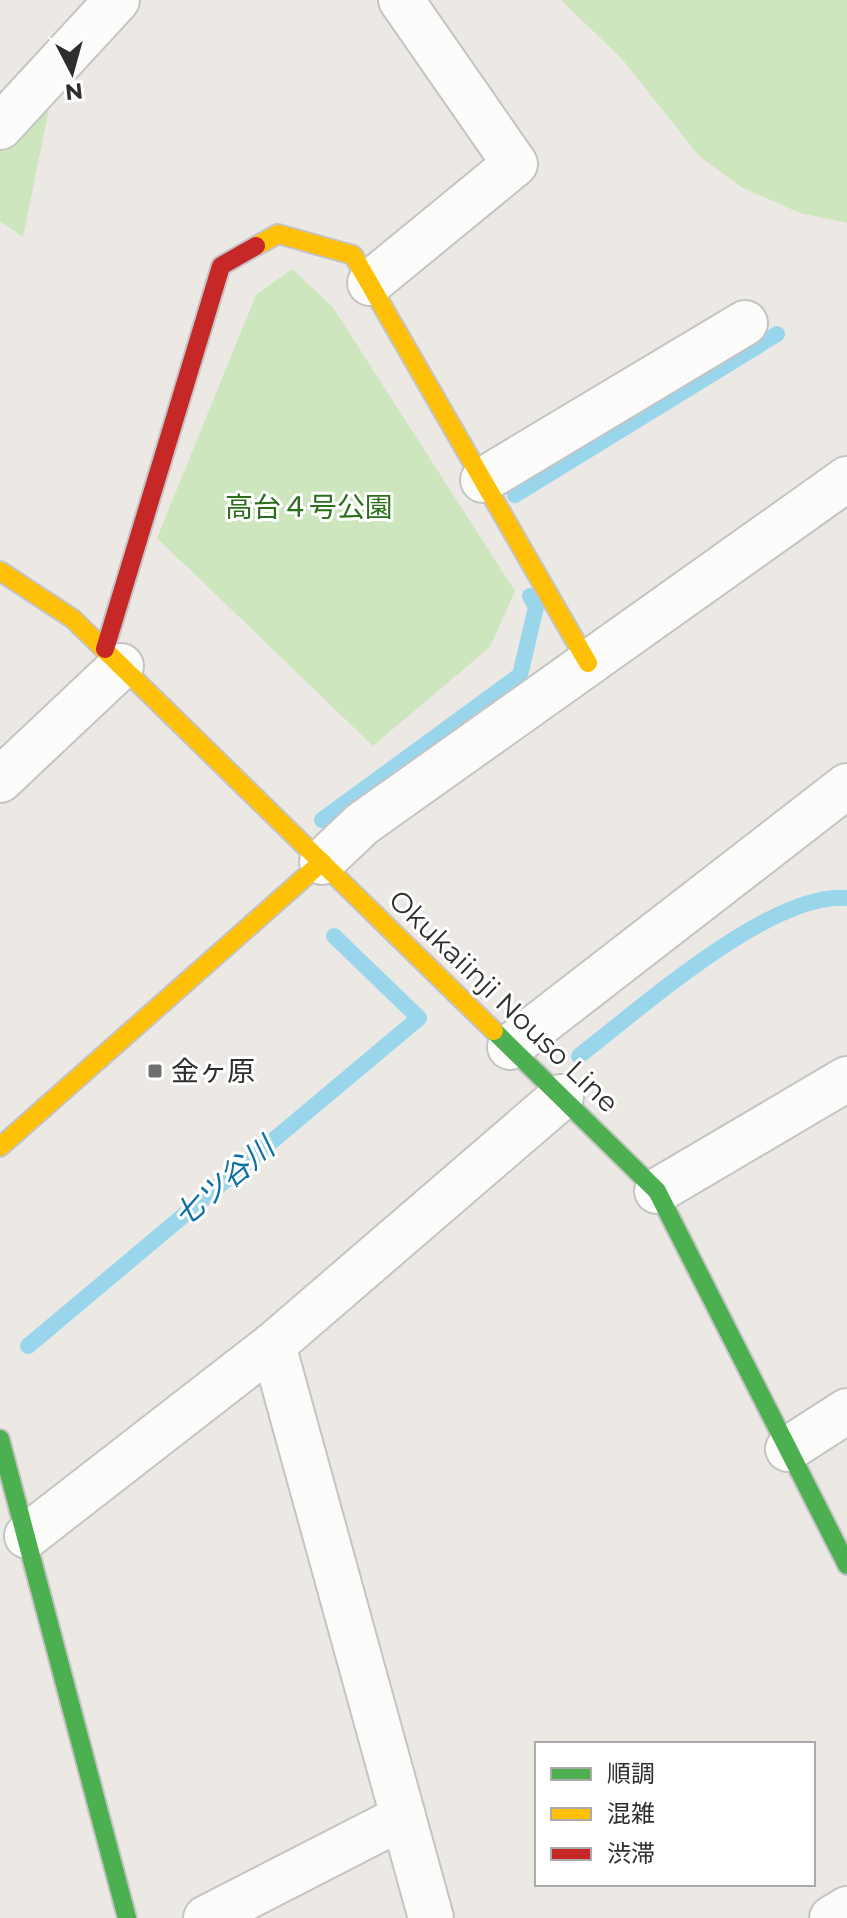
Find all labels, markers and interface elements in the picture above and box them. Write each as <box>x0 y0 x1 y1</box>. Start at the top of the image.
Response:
north arrow <box>32 32 112 112</box>
text: N <box>64 77 84 106</box>
park label: 高台４号公園 <box>225 490 393 524</box>
street label: Okukaiinji Nouso Line <box>382 883 626 1119</box>
place label: 金ヶ原 <box>171 1054 255 1088</box>
marker: 金ヶ原 <box>146 1062 164 1080</box>
water label: 七ツ谷川 <box>166 1127 284 1234</box>
legend <box>535 1742 815 1886</box>
text: 順調 <box>607 1759 655 1788</box>
text: 混雑 <box>607 1799 655 1828</box>
text: 渋滞 <box>607 1839 655 1868</box>

